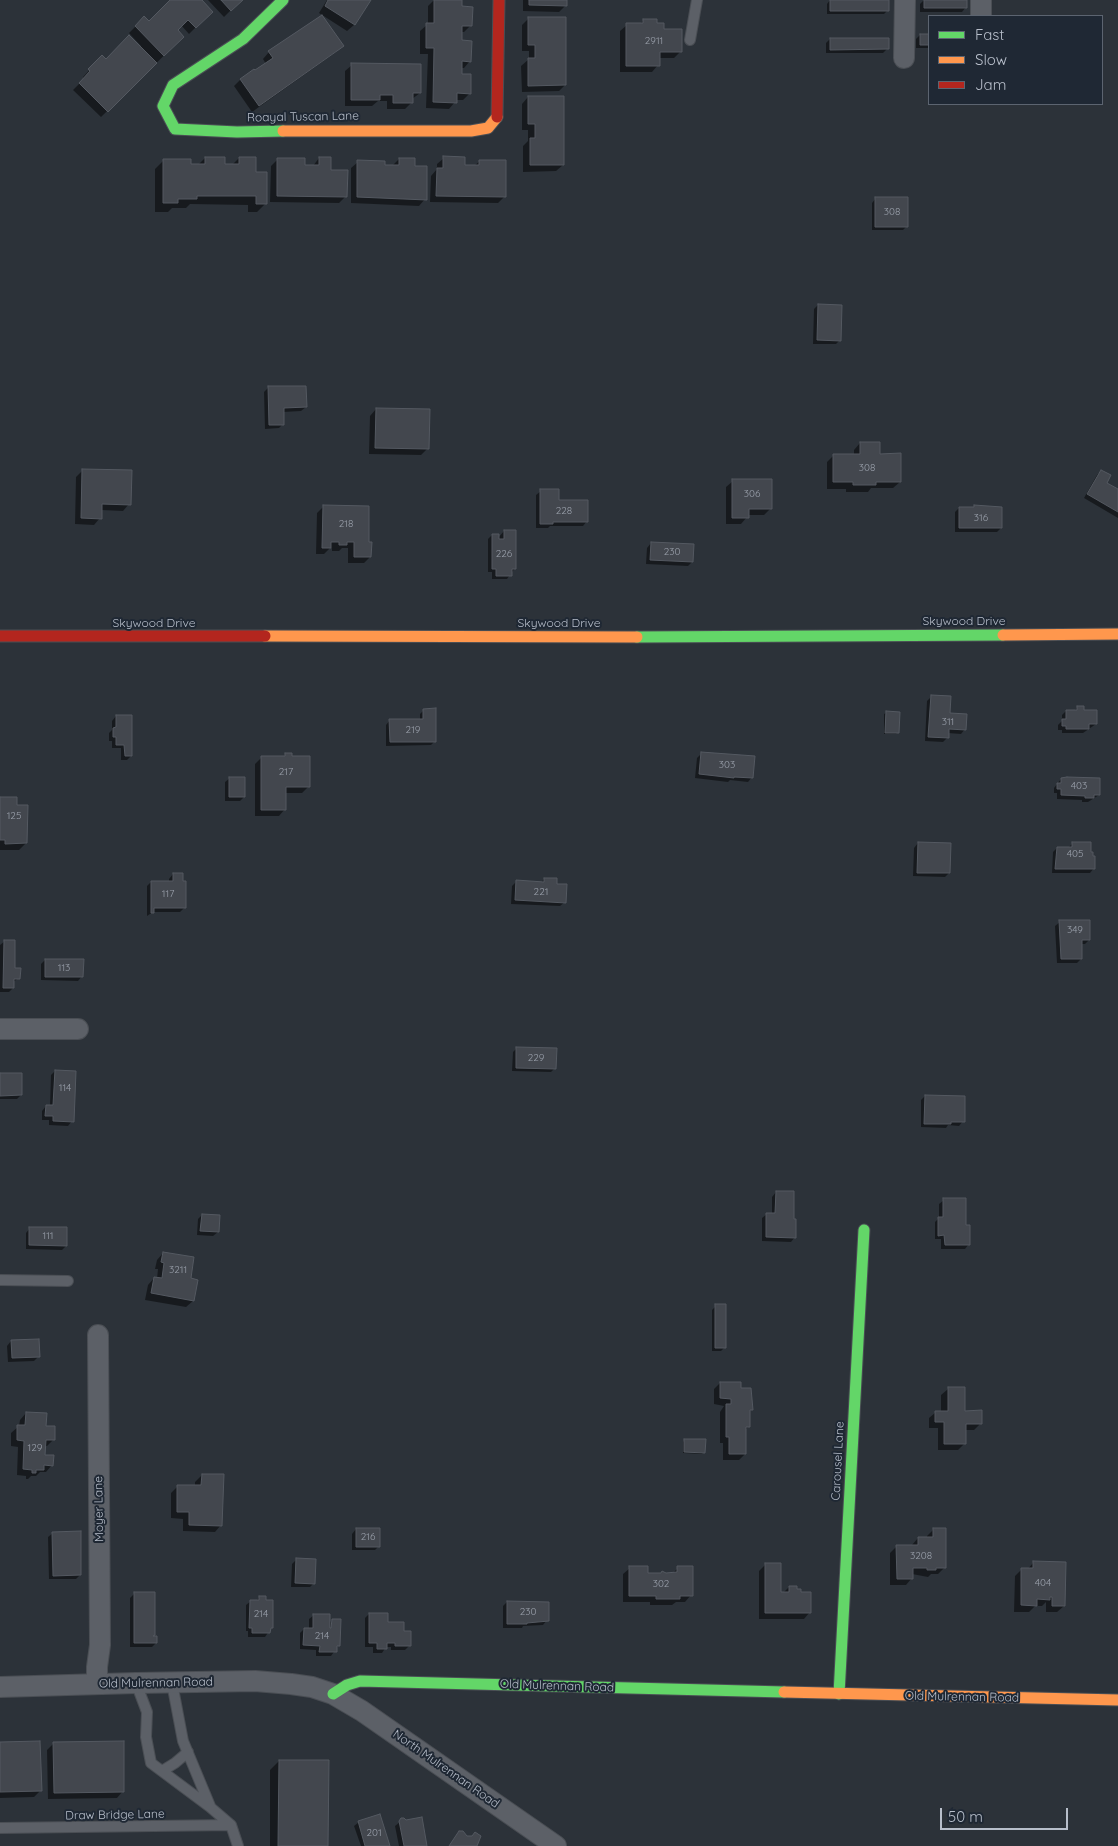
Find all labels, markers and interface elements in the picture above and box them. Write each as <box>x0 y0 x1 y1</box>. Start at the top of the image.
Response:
legend <box>928 15 1103 105</box>
text: Fast <box>975 25 1004 44</box>
house number: 2911 <box>645 35 663 47</box>
text: Slow <box>975 50 1007 69</box>
text: Jam <box>975 75 1006 94</box>
street label: Roayal Tuscan Lane <box>247 109 359 125</box>
house number: 308 <box>884 206 900 218</box>
house number: 308 <box>859 462 875 474</box>
house number: 306 <box>744 488 760 500</box>
house number: 228 <box>556 505 572 517</box>
house number: 316 <box>974 512 988 524</box>
house number: 218 <box>339 518 353 530</box>
house number: 230 <box>664 546 680 558</box>
house number: 226 <box>496 548 512 560</box>
street label: Skywood Drive <box>923 614 1005 628</box>
street label: Skywood Drive <box>113 616 195 630</box>
street label: Skywood Drive <box>518 616 600 630</box>
house number: 311 <box>942 716 954 728</box>
house number: 219 <box>406 724 420 736</box>
house number: 303 <box>719 759 735 771</box>
house number: 217 <box>279 766 293 778</box>
house number: 403 <box>1071 780 1087 792</box>
house number: 125 <box>7 810 21 822</box>
house number: 405 <box>1067 848 1083 860</box>
house number: 221 <box>534 886 548 898</box>
house number: 117 <box>162 888 174 900</box>
house number: 349 <box>1067 924 1083 936</box>
house number: 113 <box>58 962 70 974</box>
house number: 229 <box>528 1052 544 1064</box>
house number: 114 <box>59 1082 71 1094</box>
house number: 111 <box>42 1230 54 1242</box>
house number: 3211 <box>169 1264 187 1276</box>
street label: Carousel Lane <box>829 1421 847 1501</box>
house number: 129 <box>28 1442 42 1454</box>
street label: Moyer Lane <box>91 1476 107 1542</box>
house number: 216 <box>361 1531 375 1543</box>
house number: 3208 <box>910 1550 932 1562</box>
house number: 404 <box>1035 1577 1051 1589</box>
house number: 302 <box>653 1578 669 1590</box>
house number: 230 <box>520 1606 536 1618</box>
house number: 214 <box>254 1608 268 1620</box>
house number: 214 <box>315 1630 329 1642</box>
street label: Old Mulrennan Road <box>99 1675 213 1691</box>
street label: Old Mulrennan Road <box>500 1677 614 1695</box>
street label: Old Mulrennan Road <box>905 1689 1019 1705</box>
street label: North Mulrennan Road <box>390 1727 502 1811</box>
scale bar <box>943 1798 1070 1830</box>
street label: Draw Bridge Lane <box>65 1807 165 1823</box>
text: 50 m <box>948 1807 983 1826</box>
house number: 201 <box>366 1827 382 1839</box>

